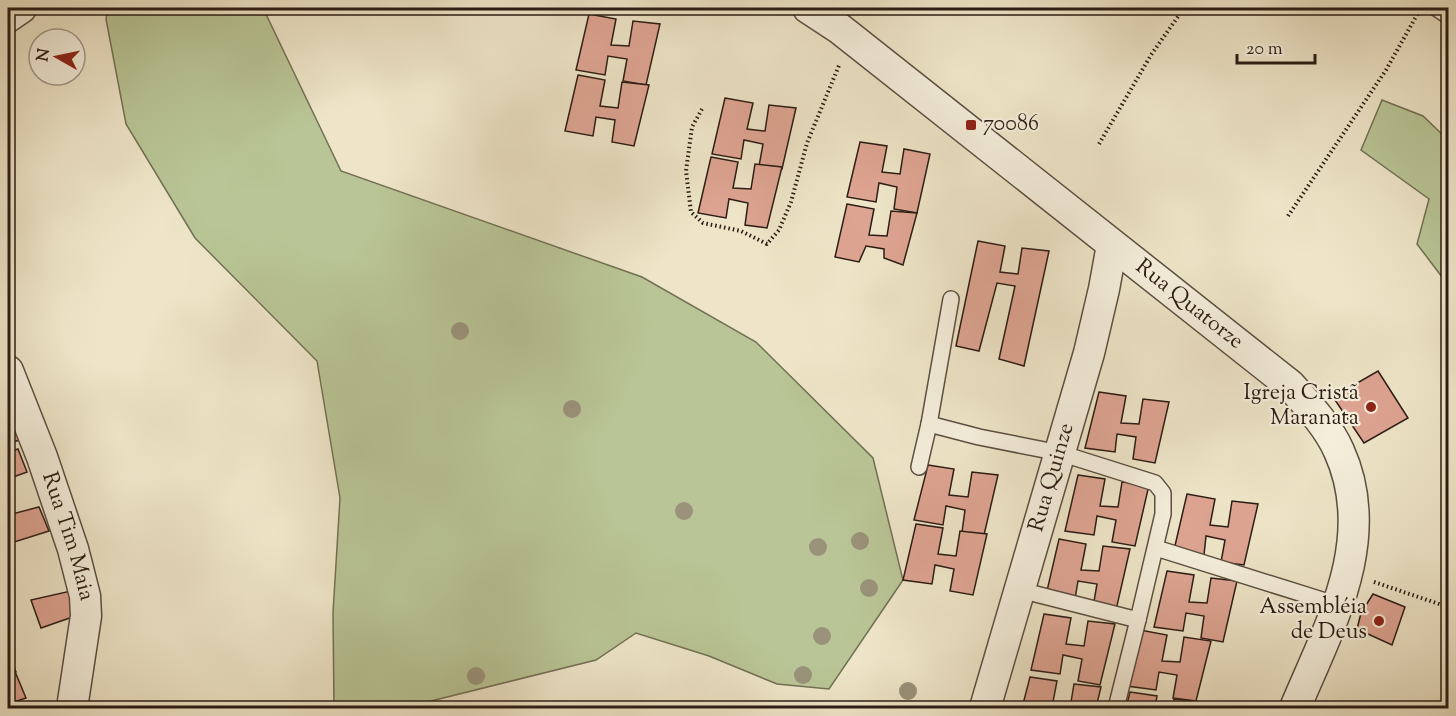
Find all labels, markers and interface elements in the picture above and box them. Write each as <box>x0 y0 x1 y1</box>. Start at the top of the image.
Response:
north arrow <box>27 27 87 87</box>
scale bar <box>1237 27 1315 65</box>
text: 20 m <box>1246 37 1283 63</box>
text: N <box>32 47 57 63</box>
place label: 70086 <box>983 109 1039 141</box>
marker: 70086 <box>964 118 978 132</box>
street label: Rua Quatorze <box>1128 252 1250 358</box>
place label: Igreja Cristã Maranata <box>1244 378 1359 435</box>
marker: Igreja Cristã Maranata <box>1364 400 1378 414</box>
street label: Rua Quinze <box>1021 420 1084 536</box>
street label: Rua Tim Maia <box>32 468 102 604</box>
place label: Assembléia de Deus <box>1259 592 1367 649</box>
marker: Assembléia de Deus <box>1372 614 1386 628</box>

